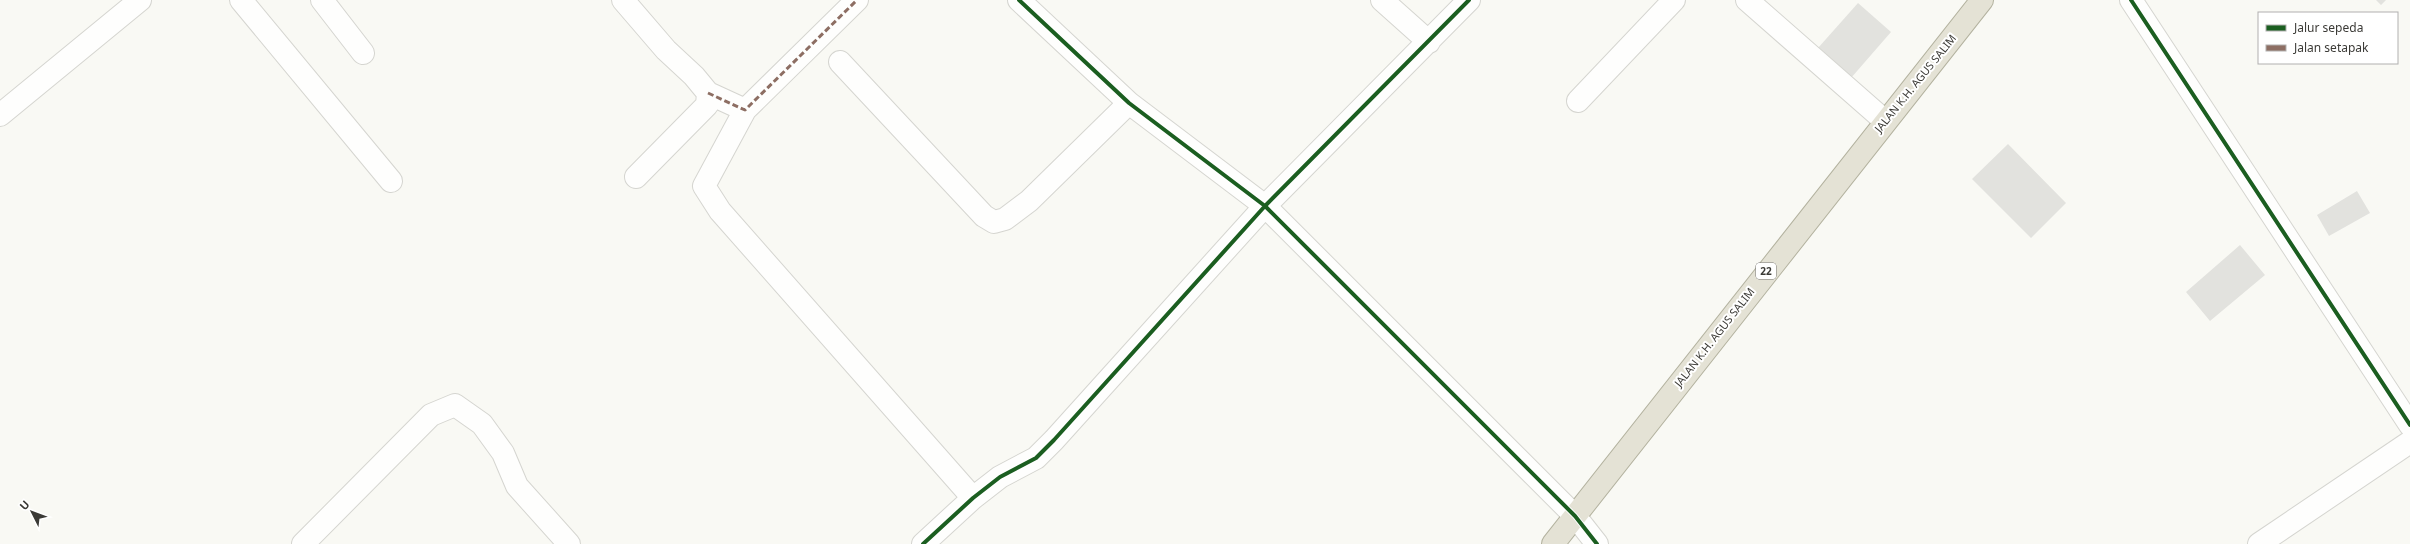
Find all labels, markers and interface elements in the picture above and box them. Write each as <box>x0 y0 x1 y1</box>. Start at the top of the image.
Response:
legend <box>2258 12 2398 64</box>
text: Jalur sepeda <box>2293 19 2363 36</box>
street label: JALAN K.H. AGUS SALIM <box>1870 31 1959 136</box>
text: Jalan setapak <box>2293 39 2369 56</box>
road number: 22 <box>1756 263 1776 279</box>
street label: JALAN K.H. AGUS SALIM <box>1670 284 1757 390</box>
north arrow <box>12 492 52 532</box>
text: U <box>16 497 33 513</box>

